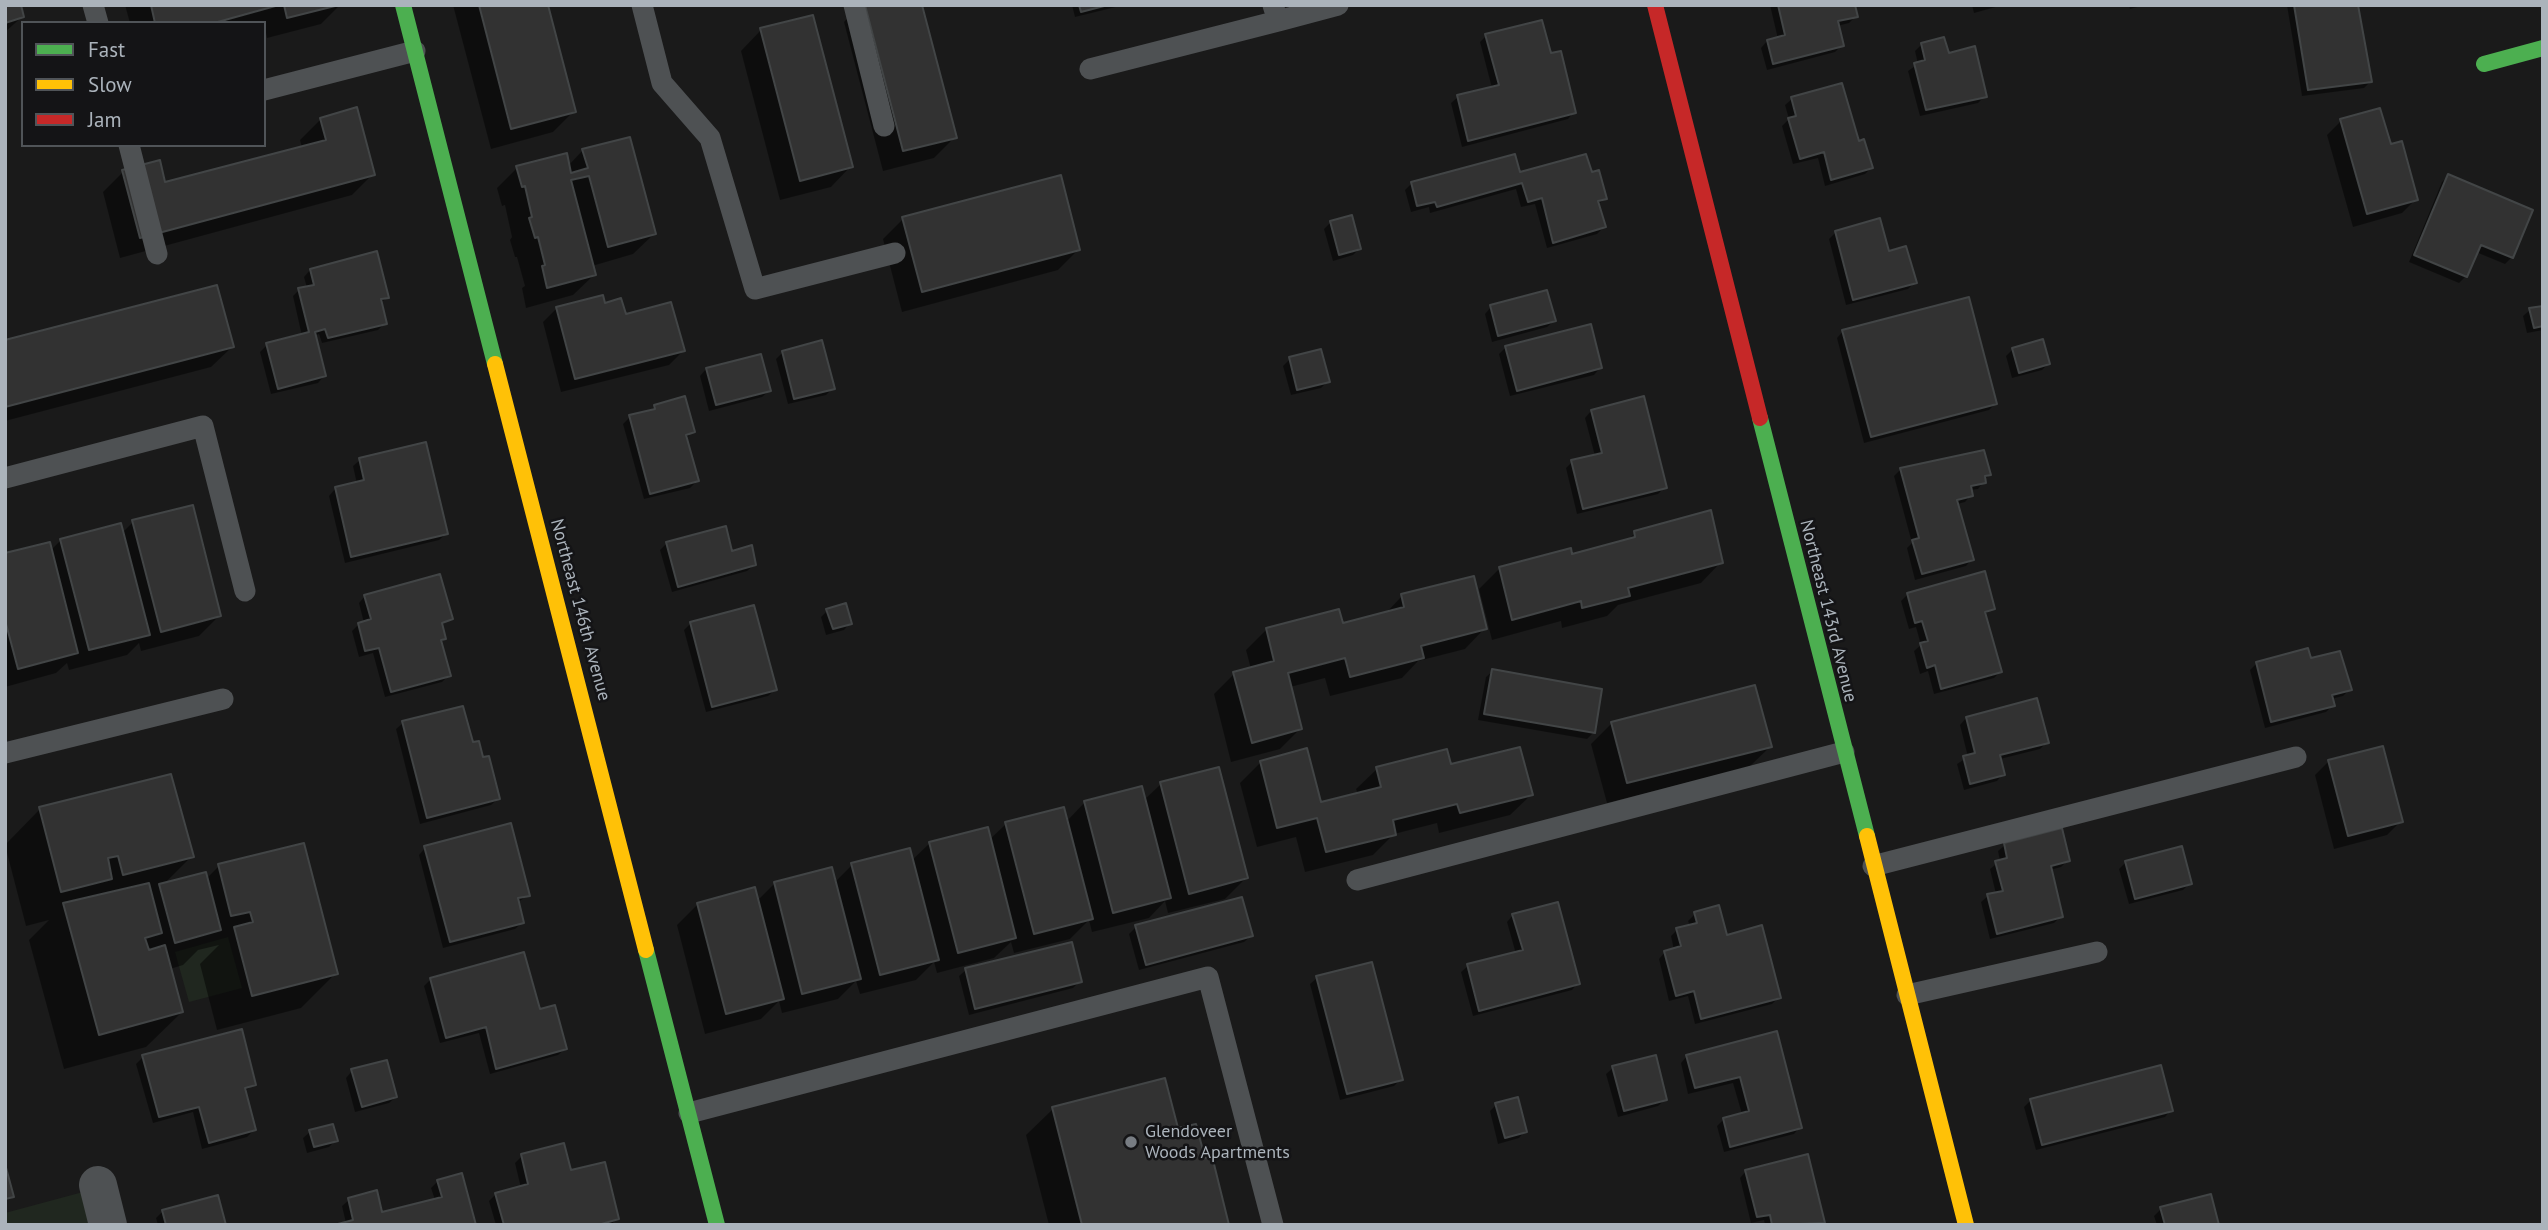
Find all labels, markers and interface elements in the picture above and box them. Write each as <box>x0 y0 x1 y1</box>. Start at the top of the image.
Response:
legend <box>21 21 266 147</box>
text: Fast <box>88 36 125 63</box>
text: Slow <box>88 71 132 98</box>
text: Jam <box>88 106 122 133</box>
street label: Northeast 146th Avenue <box>545 517 615 703</box>
street label: Northeast 143rd Avenue <box>1795 518 1861 704</box>
place label: Glendoveer Woods Apartments <box>1145 1121 1290 1164</box>
marker: Glendoveer Woods Apartments <box>1123 1134 1139 1150</box>

